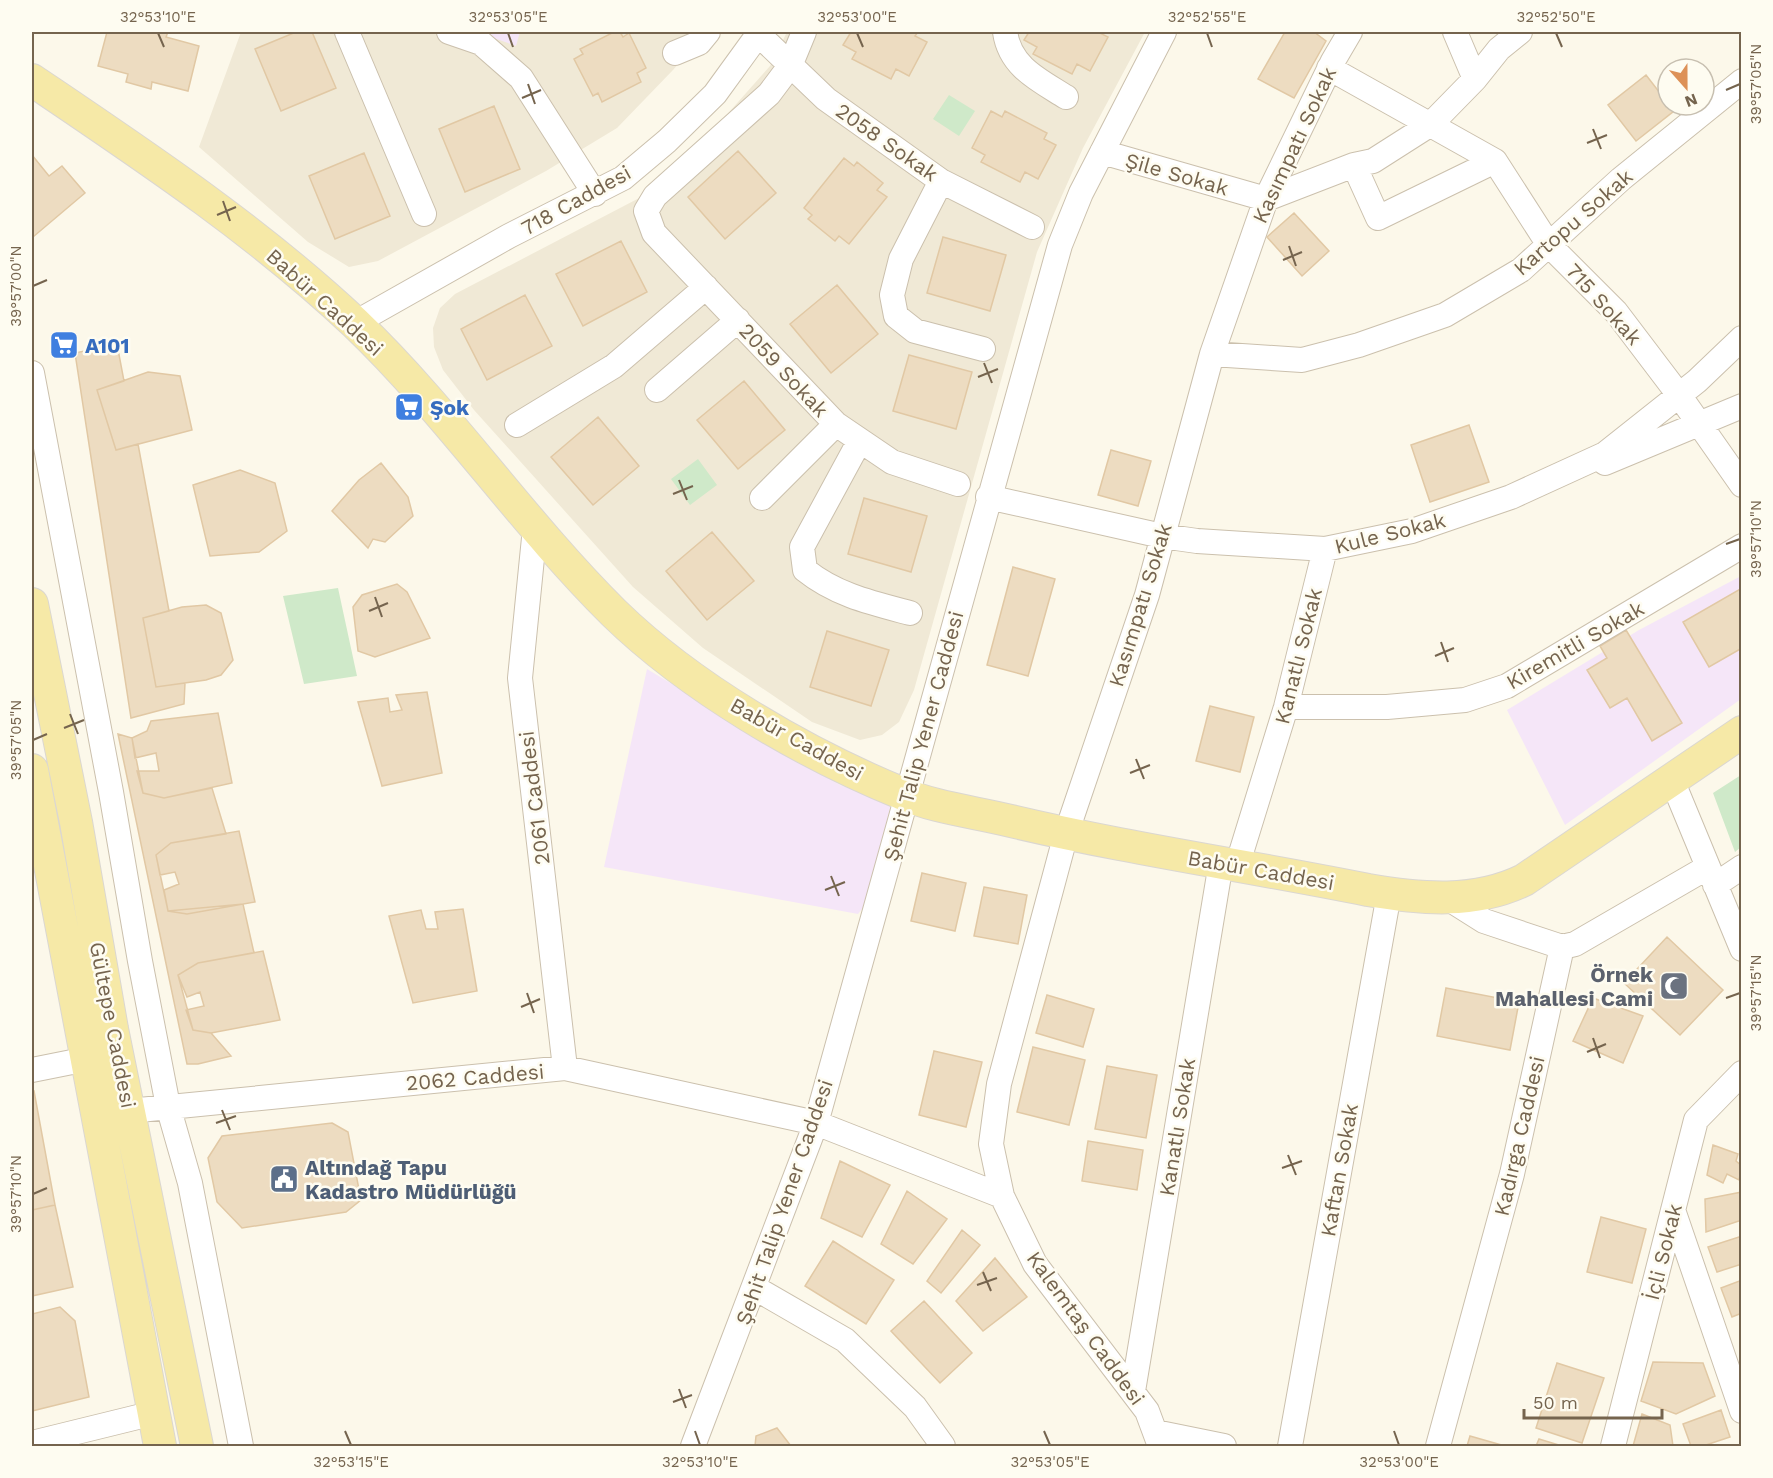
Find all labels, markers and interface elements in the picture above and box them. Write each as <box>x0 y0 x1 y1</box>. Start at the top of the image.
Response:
text: 32°53'10"E <box>120 8 196 26</box>
text: 32°53'05"E <box>468 8 548 26</box>
text: 32°53'00"E <box>817 8 897 26</box>
text: 32°52'55"E <box>1168 8 1246 26</box>
text: 32°52'50"E <box>1516 8 1596 26</box>
text: 39°57'05"N <box>1747 44 1765 124</box>
north arrow <box>1656 57 1716 117</box>
street label: Kasımpatı Sokak <box>1247 63 1341 227</box>
text: N <box>1682 90 1700 112</box>
street label: 2058 Sokak <box>831 98 943 186</box>
street label: Şile Sokak <box>1123 147 1232 201</box>
street label: 718 Caddesi <box>517 160 635 240</box>
street label: Kartopu Sokak <box>1508 163 1638 280</box>
street label: Babür Caddesi <box>262 243 388 361</box>
text: 39°57'00"N <box>7 245 25 327</box>
street label: 715 Sokak <box>1561 258 1647 350</box>
street label: 2059 Sokak <box>734 318 834 422</box>
supermarket icon: A101 <box>48 329 80 361</box>
place label: A101 <box>85 333 130 358</box>
supermarket icon: Şok <box>393 391 425 423</box>
place label: Şok <box>430 395 470 420</box>
text: 39°57'10"N <box>1747 500 1765 578</box>
street label: Kule Sokak <box>1332 507 1448 559</box>
street label: Kasımpatı Sokak <box>1103 520 1177 690</box>
street label: Kanatlı Sokak <box>1269 585 1327 727</box>
street label: Kiremitli Sokak <box>1502 595 1648 695</box>
street label: Şehit Talip Yener Caddesi <box>878 608 968 864</box>
street label: Babür Caddesi <box>726 692 868 786</box>
text: 39°57'05"N <box>7 700 25 780</box>
street label: 2061 Caddesi <box>513 730 555 866</box>
street label: Babür Caddesi <box>1186 845 1336 895</box>
street label: Gültepe Caddesi <box>85 940 141 1110</box>
text: 39°57'15"N <box>1747 954 1765 1032</box>
place label: Örnek Mahallesi Cami <box>1495 962 1654 1011</box>
mosque icon: Örnek Mahallesi Cami <box>1658 970 1690 1002</box>
street label: Kadırga Caddesi <box>1488 1054 1550 1218</box>
street label: Kanatlı Sokak <box>1154 1056 1200 1198</box>
street label: 2062 Caddesi <box>405 1058 545 1096</box>
street label: Şehit Talip Yener Caddesi <box>730 1076 838 1328</box>
street label: Kaftan Sokak <box>1315 1101 1363 1239</box>
text: 39°57'10"N <box>7 1155 25 1233</box>
place label: Altındağ Tapu Kadastro Müdürlüğü <box>305 1155 517 1204</box>
public building icon: Altındağ Tapu Kadastro Müdürlüğü <box>268 1163 300 1195</box>
street label: İçli Sokak <box>1639 1201 1687 1303</box>
street label: Kalemtaş Caddesi <box>1022 1246 1150 1410</box>
scale bar <box>1524 1382 1662 1420</box>
text: 50 m <box>1533 1392 1578 1413</box>
text: 32°53'15"E <box>313 1453 389 1471</box>
text: 32°53'10"E <box>662 1453 738 1471</box>
text: 32°53'05"E <box>1010 1453 1090 1471</box>
text: 32°53'00"E <box>1359 1453 1439 1471</box>

